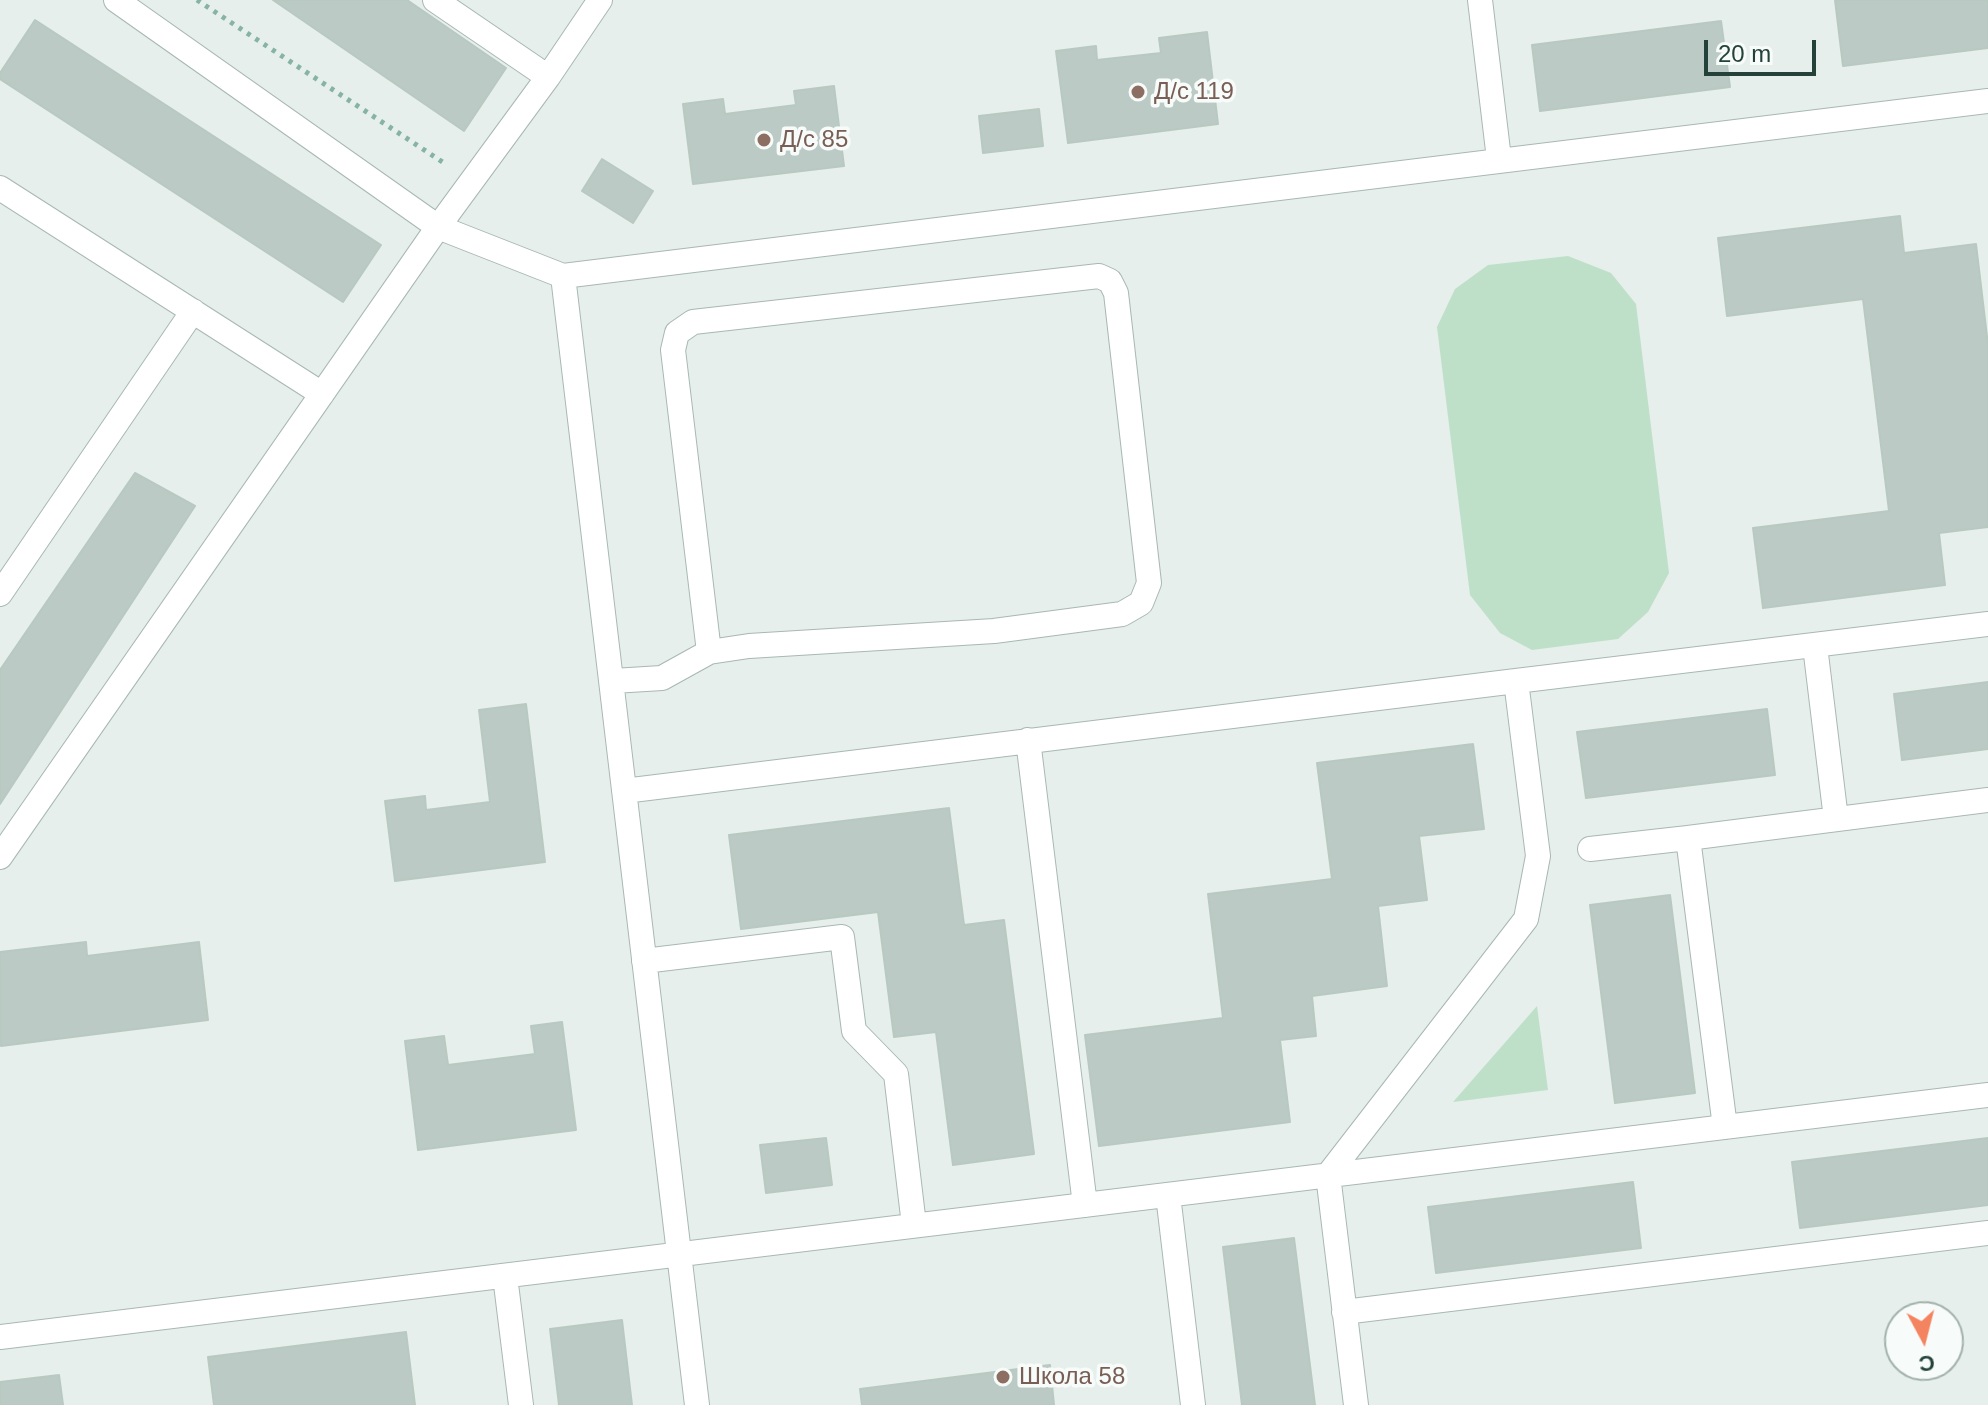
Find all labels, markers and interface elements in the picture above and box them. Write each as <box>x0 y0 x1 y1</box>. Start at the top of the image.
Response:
scale bar <box>1708 24 1820 74</box>
text: 20 m <box>1718 40 1771 67</box>
place label: Д/с 119 <box>1154 78 1234 106</box>
marker: Д/с 119 <box>1129 83 1147 101</box>
place label: Д/с 85 <box>780 126 848 154</box>
marker: Д/с 85 <box>755 131 773 149</box>
north arrow <box>1884 1301 1964 1381</box>
text: С <box>1917 1350 1936 1377</box>
place label: Школа 58 <box>1019 1363 1125 1391</box>
marker: Школа 58 <box>994 1368 1012 1386</box>

